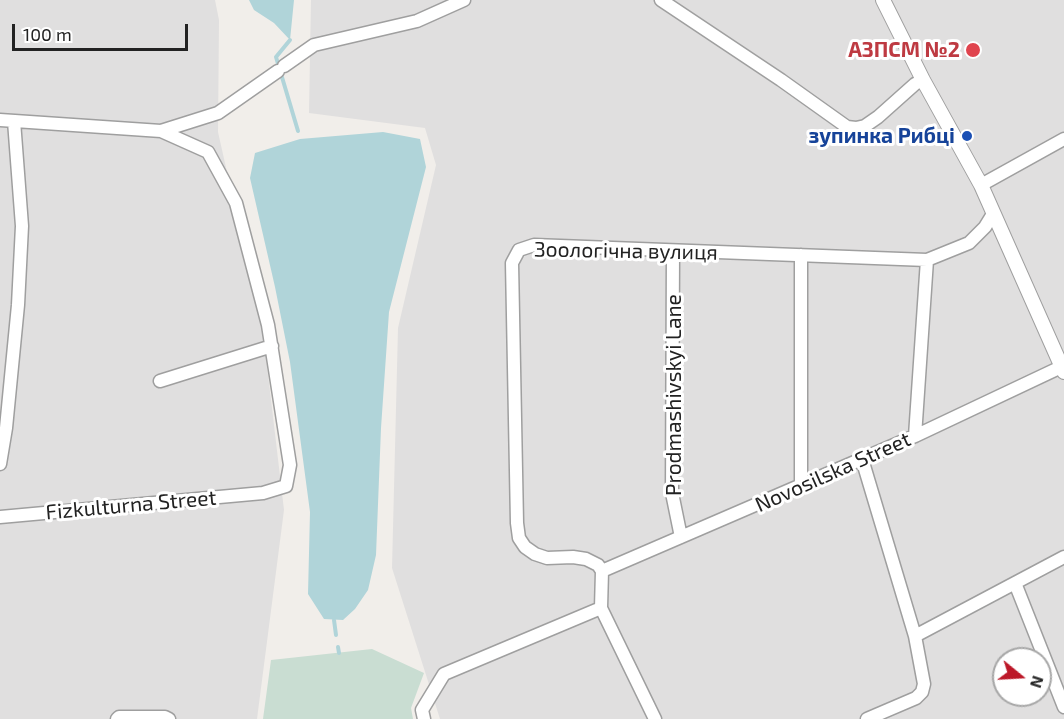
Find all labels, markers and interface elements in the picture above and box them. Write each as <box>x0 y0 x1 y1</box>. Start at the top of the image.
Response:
scale bar <box>15 12 190 50</box>
text: 100 m <box>23 23 72 45</box>
place label: АЗПСМ №2 <box>848 37 960 63</box>
marker: АЗПСМ №2 <box>964 41 982 59</box>
place label: зупинка Рибці <box>809 123 955 149</box>
marker: зупинка Рибці <box>960 129 974 143</box>
street label: Зоологічна вулиця <box>534 237 718 265</box>
street label: Prodmashivskyi Lane <box>661 294 687 496</box>
street label: Novosilska Street <box>751 426 915 518</box>
street label: Fizkulturna Street <box>45 485 217 525</box>
north arrow <box>992 647 1052 707</box>
text: N <box>1027 674 1049 691</box>

